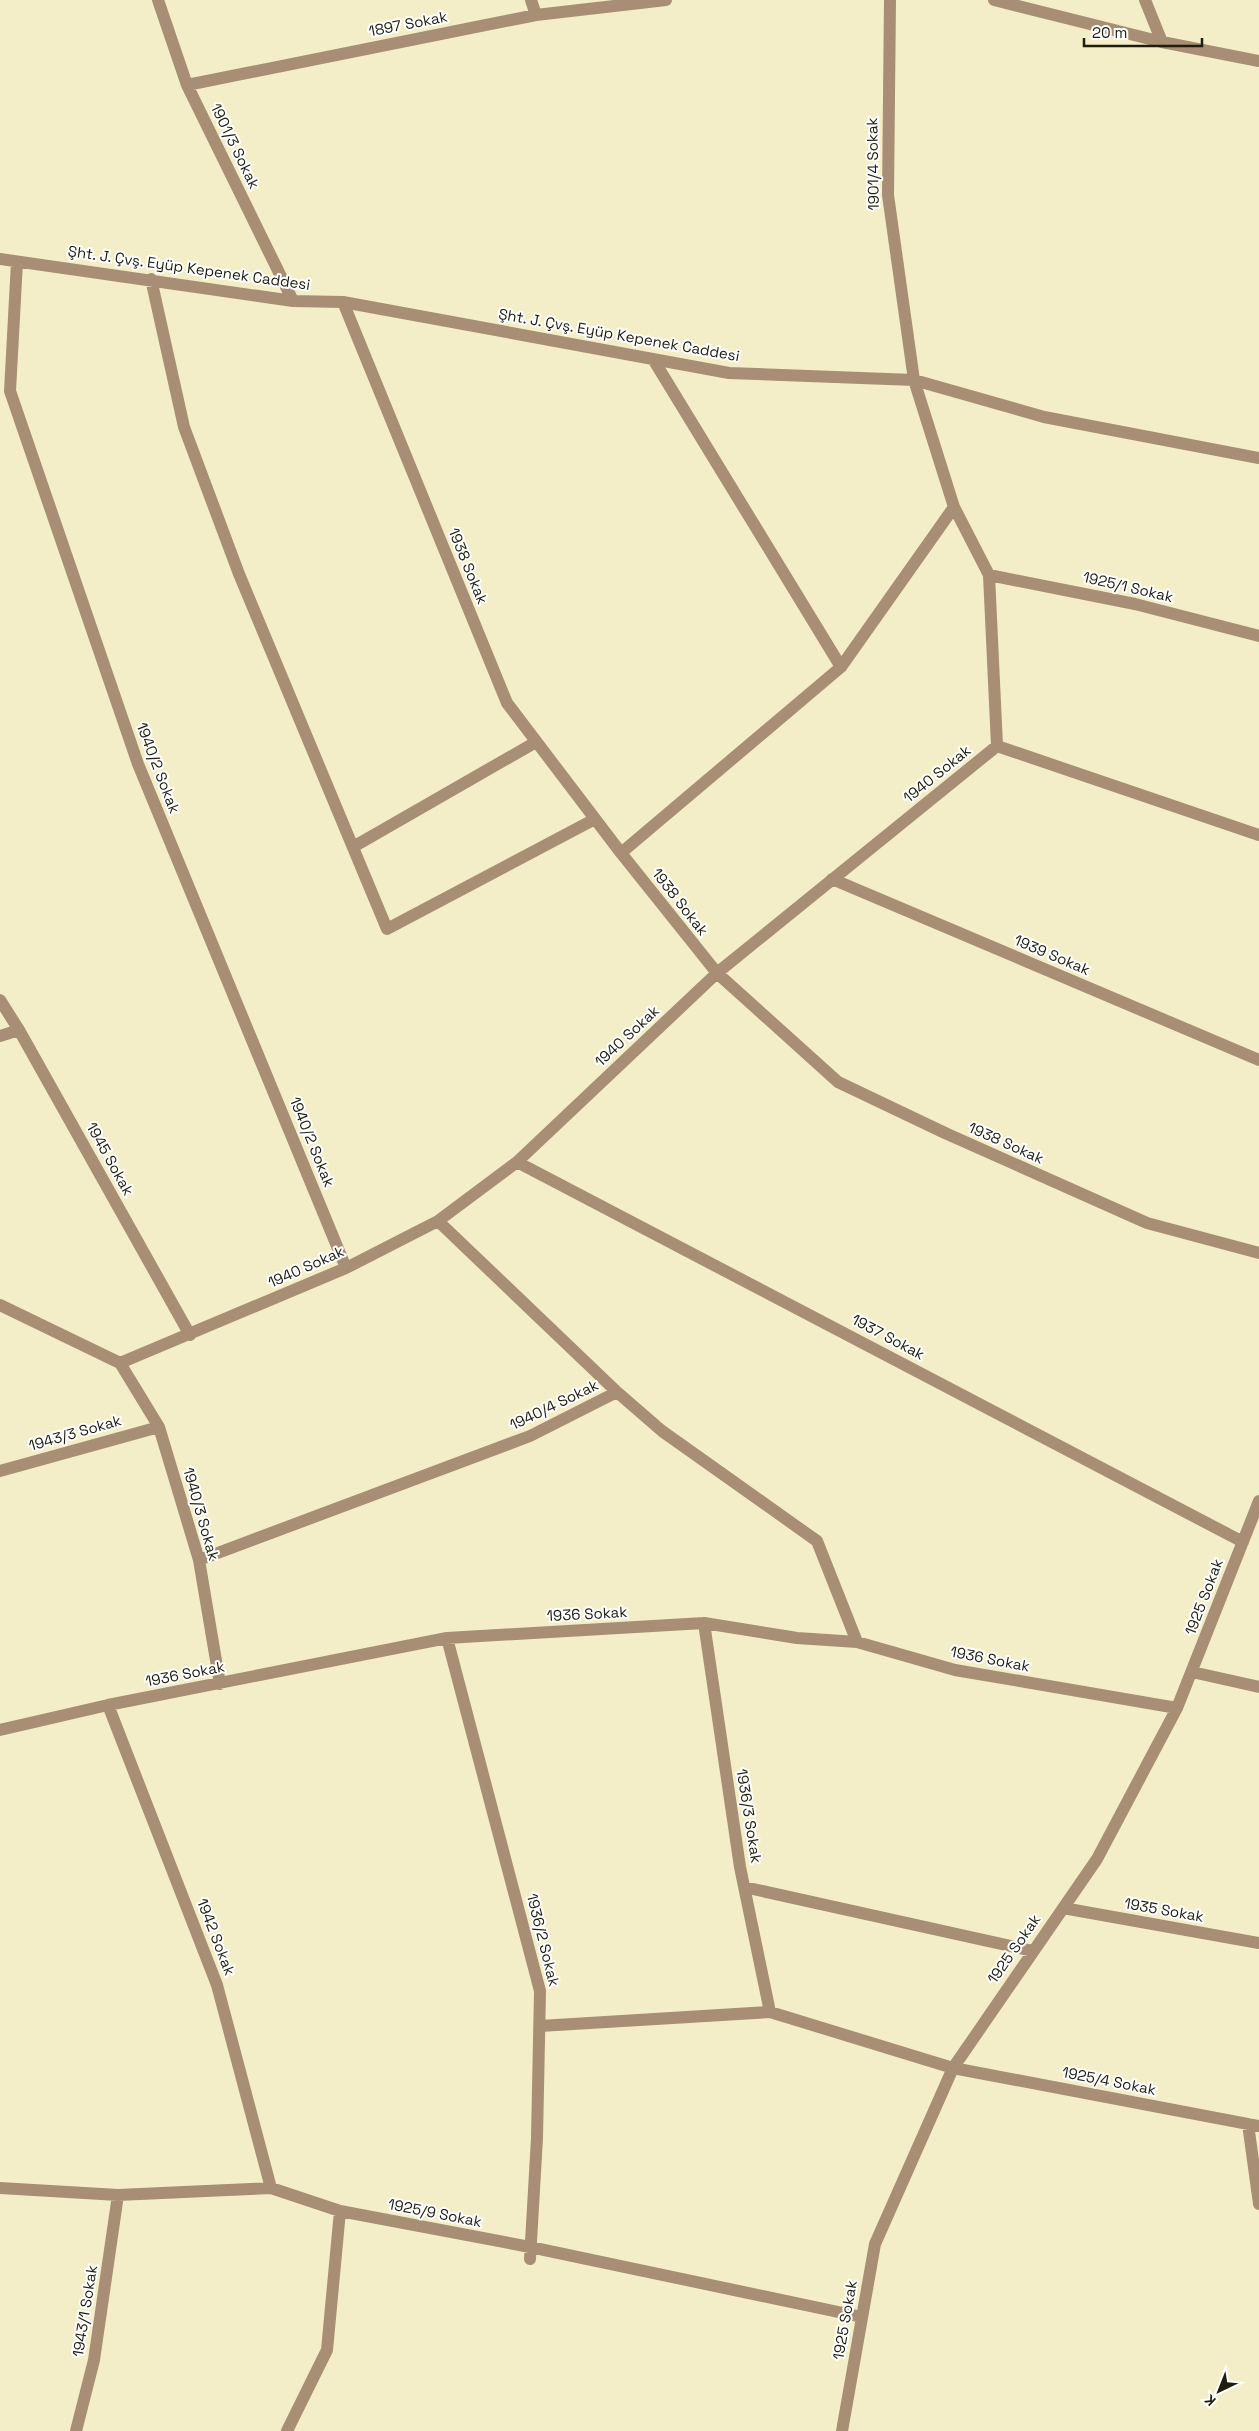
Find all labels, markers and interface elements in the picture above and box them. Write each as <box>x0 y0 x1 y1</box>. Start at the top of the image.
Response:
street label: 1897 Sokak <box>367 7 449 40</box>
scale bar <box>1084 15 1202 47</box>
text: 20 m <box>1092 23 1127 42</box>
street label: 1901/3 Sokak <box>207 100 264 192</box>
street label: 1901/4 Sokak <box>862 117 883 211</box>
street label: Şht. J. Çvş. Eyüp Kepenek Caddesi <box>67 241 311 294</box>
street label: Şht. J. Çvş. Eyüp Kepenek Caddesi <box>497 304 741 365</box>
street label: 1938 Sokak <box>445 525 492 607</box>
street label: 1925/1 Sokak <box>1081 567 1175 606</box>
street label: 1940/2 Sokak <box>132 720 185 816</box>
street label: 1940 Sokak <box>899 741 974 807</box>
street label: 1938 Sokak <box>648 864 713 939</box>
street label: 1939 Sokak <box>1011 930 1093 979</box>
street label: 1940 Sokak <box>590 1001 663 1070</box>
street label: 1940/2 Sokak <box>286 1094 339 1190</box>
street label: 1938 Sokak <box>965 1117 1047 1168</box>
street label: 1945 Sokak <box>83 1119 138 1199</box>
street label: 1940 Sokak <box>265 1241 347 1292</box>
street label: 1937 Sokak <box>849 1309 928 1364</box>
street label: 1940/4 Sokak <box>506 1375 601 1434</box>
street label: 1943/3 Sokak <box>26 1410 123 1455</box>
street label: 1940/3 Sokak <box>179 1465 224 1563</box>
street label: 1925 Sokak <box>1180 1556 1227 1638</box>
street label: 1936 Sokak <box>546 1602 628 1625</box>
street label: 1936 Sokak <box>949 1641 1031 1676</box>
street label: 1936 Sokak <box>144 1656 226 1691</box>
street label: 1936/3 Sokak <box>733 1767 766 1864</box>
street label: 1936/2 Sokak <box>523 1891 564 1988</box>
street label: 1935 Sokak <box>1123 1893 1205 1926</box>
street label: 1942 Sokak <box>193 1896 240 1978</box>
street label: 1925 Sokak <box>983 1910 1044 1987</box>
street label: 1925/4 Sokak <box>1061 2062 1158 2099</box>
street label: 1925/9 Sokak <box>387 2194 484 2231</box>
street label: 1943/1 Sokak <box>68 2264 101 2358</box>
street label: 1925 Sokak <box>828 2279 861 2361</box>
north arrow <box>1194 2366 1244 2416</box>
text: K <box>1201 2391 1219 2410</box>

